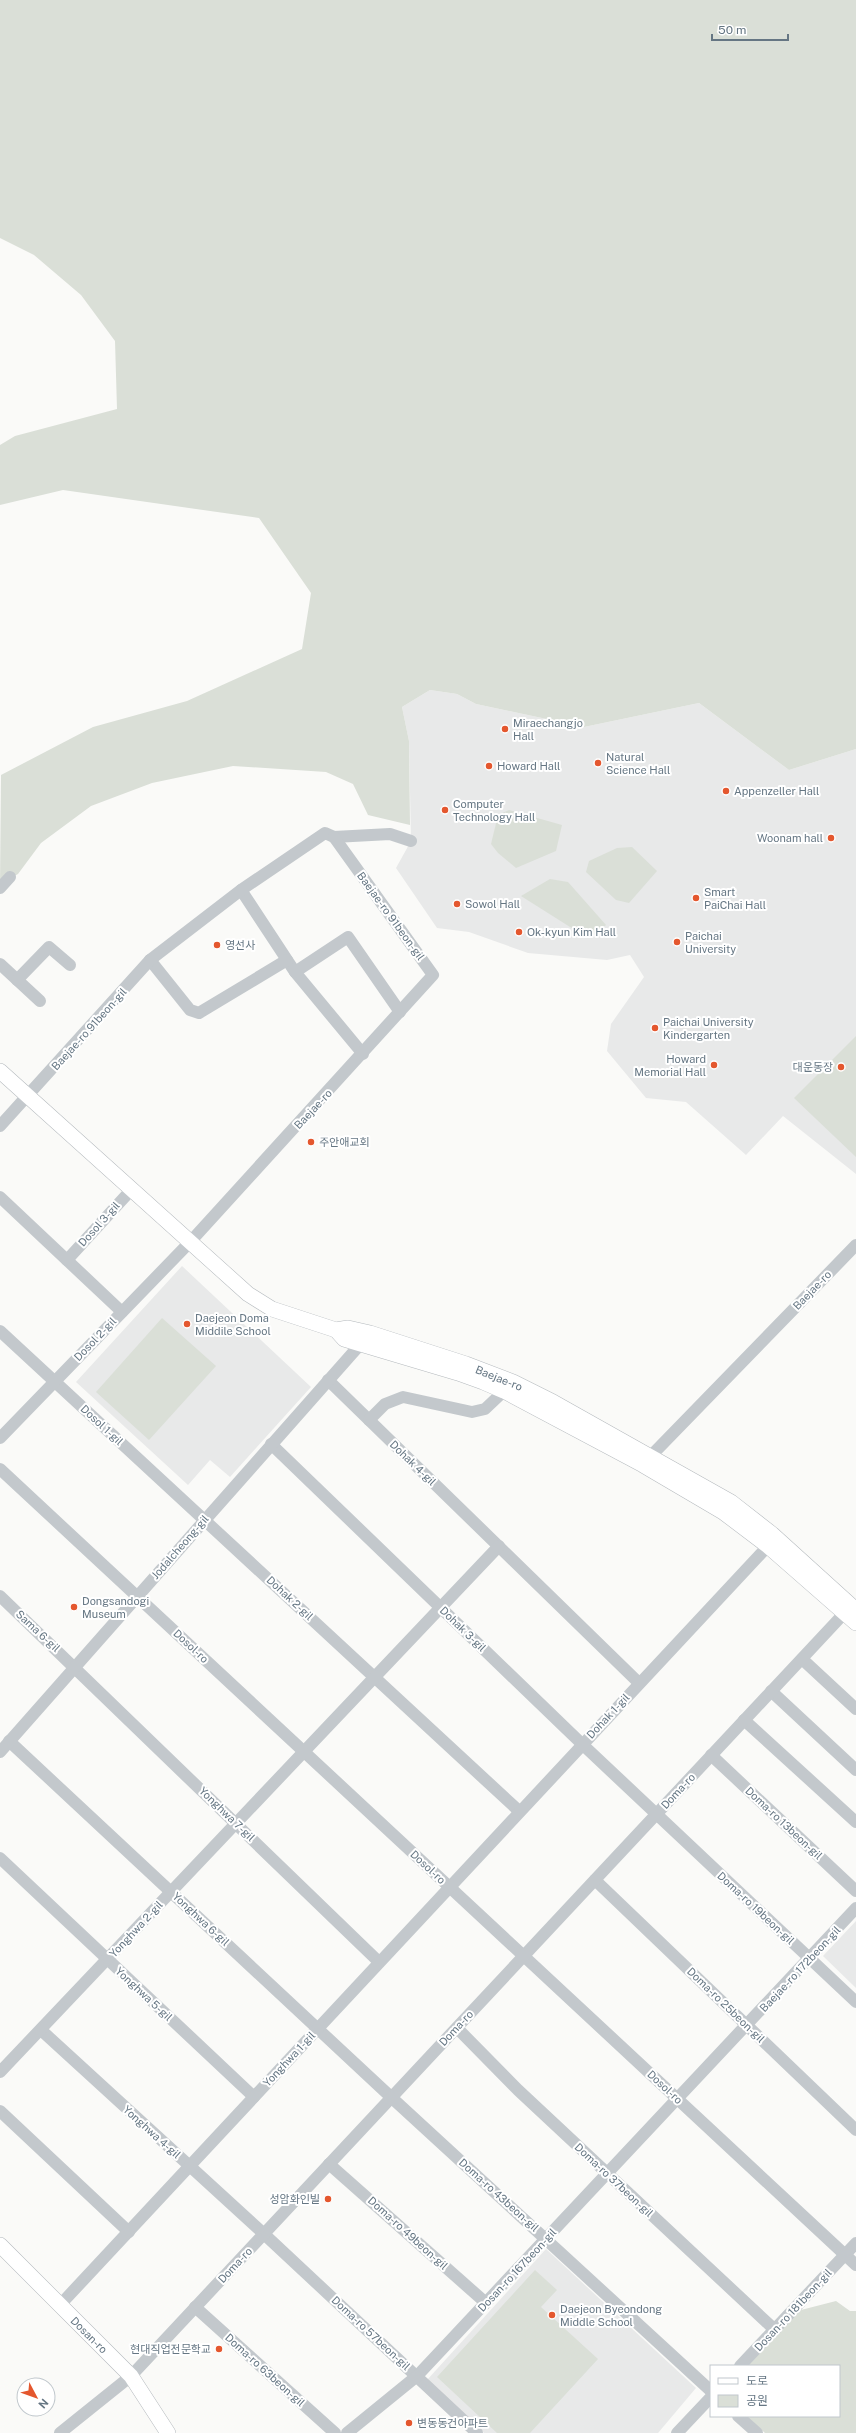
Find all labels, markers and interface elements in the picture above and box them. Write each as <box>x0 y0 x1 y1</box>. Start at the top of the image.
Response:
scale bar <box>712 16 788 42</box>
text: 50 m <box>718 23 746 37</box>
place label: Miraechangjo Hall <box>513 717 583 742</box>
marker: Miraechangjo Hall <box>500 724 510 734</box>
place label: Natural Science Hall <box>606 751 670 776</box>
marker: Natural Science Hall <box>593 758 603 768</box>
place label: Howard Hall <box>497 760 560 772</box>
marker: Howard Hall <box>484 761 494 771</box>
place label: Appenzeller Hall <box>734 785 819 797</box>
marker: Appenzeller Hall <box>721 786 731 796</box>
place label: Computer Technology Hall <box>453 798 535 823</box>
marker: Computer Technology Hall <box>440 805 450 815</box>
place label: Woonam hall <box>757 832 823 844</box>
marker: Woonam hall <box>826 833 836 843</box>
street label: Baejae-ro 91beon-gil <box>355 870 427 962</box>
place label: Smart PaiChai Hall <box>704 886 766 911</box>
marker: Smart PaiChai Hall <box>691 893 701 903</box>
place label: Sowol Hall <box>465 898 520 910</box>
marker: Sowol Hall <box>452 899 462 909</box>
place label: Ok-kyun Kim Hall <box>527 926 616 938</box>
marker: Ok-kyun Kim Hall <box>514 927 524 937</box>
place label: Paichai University <box>685 930 736 955</box>
marker: Paichai University <box>672 937 682 947</box>
place label: 영선사 <box>225 939 255 951</box>
marker: 영선사 <box>212 940 222 950</box>
street label: Baejae-ro 91beon-gil <box>49 986 129 1072</box>
place label: Paichai University Kindergarten <box>663 1016 754 1041</box>
marker: Paichai University Kindergarten <box>650 1023 660 1033</box>
place label: Howard Memorial Hall <box>634 1053 706 1078</box>
marker: Howard Memorial Hall <box>709 1060 719 1070</box>
place label: 대운동장 <box>793 1061 833 1073</box>
marker: 대운동장 <box>836 1062 846 1072</box>
street label: Baejae-ro <box>292 1087 334 1131</box>
place label: 주안애교회 <box>319 1136 370 1148</box>
marker: 주안애교회 <box>306 1137 316 1147</box>
street label: Dosol 3-gil <box>76 1199 122 1249</box>
street label: Baejae-ro <box>790 1268 834 1312</box>
place label: Daejeon Doma Middile School <box>195 1312 271 1337</box>
street label: Dosol 2-gil <box>71 1315 119 1363</box>
marker: Daejeon Doma Middile School <box>182 1319 192 1329</box>
street label: Baejae-ro <box>474 1363 524 1393</box>
street label: Dosol 1-gil <box>78 1402 126 1448</box>
street label: Dohak 4-gil <box>388 1438 438 1488</box>
street label: Jodalcheong-gil <box>149 1513 211 1581</box>
street label: Dohak 2-gil <box>264 1574 316 1622</box>
place label: Dongsandogi Museum <box>82 1595 149 1620</box>
marker: Dongsandogi Museum <box>69 1602 79 1612</box>
street label: Dohak 3-gil <box>438 1604 488 1654</box>
street label: Sama 6-gil <box>14 1608 62 1654</box>
street label: Dosol-ro <box>171 1627 211 1665</box>
street label: Dohak 1-gil <box>584 1691 632 1741</box>
street label: Doma-ro <box>659 1771 697 1811</box>
street label: Doma-ro 13beon-gil <box>743 1784 825 1862</box>
street label: Yonghwa 7-gil <box>197 1785 257 1843</box>
street label: Dosol-ro <box>408 1848 448 1886</box>
street label: Doma-ro 19beon-gil <box>715 1869 797 1947</box>
street label: Yonghwa 6-gil <box>170 1890 232 1948</box>
street label: Yonghwa 2-gil <box>107 1898 165 1960</box>
street label: Baejae-ro 172beon-gil <box>757 1924 843 2014</box>
street label: Yonghwa 5-gil <box>113 1965 175 2023</box>
street label: Doma-ro 25beon-gil <box>685 1965 767 2045</box>
street label: Doma-ro <box>437 2008 475 2048</box>
street label: Yonghwa 1-gil <box>261 2029 317 2089</box>
street label: Dosol-ro <box>645 2068 685 2106</box>
street label: Yonghwa 4-gil <box>121 2103 183 2161</box>
street label: Doma-ro 37beon-gil <box>573 2141 655 2219</box>
street label: Doma-ro 43beon-gil <box>457 2156 541 2234</box>
place label: 성암화인빌 <box>269 2193 320 2205</box>
marker: 성암화인빌 <box>323 2194 333 2204</box>
street label: Doma-ro 49beon-gil <box>366 2194 450 2272</box>
street label: Dosan-ro 167beon-gil <box>475 2226 559 2314</box>
street label: Doma-ro <box>216 2245 254 2285</box>
street label: Dosan-ro 181beon-gil <box>752 2267 834 2353</box>
street label: Doma-ro 57beon-gil <box>329 2294 413 2372</box>
place label: Daejeon Byeondong Middle School <box>560 2303 662 2328</box>
marker: Daejeon Byeondong Middle School <box>547 2310 557 2320</box>
street label: Dosan-ro <box>68 2314 110 2356</box>
street label: Doma-ro 63beon-gil <box>223 2331 307 2409</box>
place label: 현대직업전문학교 <box>130 2343 211 2355</box>
marker: 현대직업전문학교 <box>214 2344 224 2354</box>
legend <box>710 2365 840 2417</box>
text: 도로 <box>746 2374 768 2388</box>
north arrow <box>16 2377 56 2417</box>
text: 공원 <box>746 2394 768 2408</box>
text: N <box>36 2396 51 2411</box>
place label: 변동동건아파트 <box>417 2417 488 2429</box>
marker: 변동동건아파트 <box>404 2418 414 2428</box>

